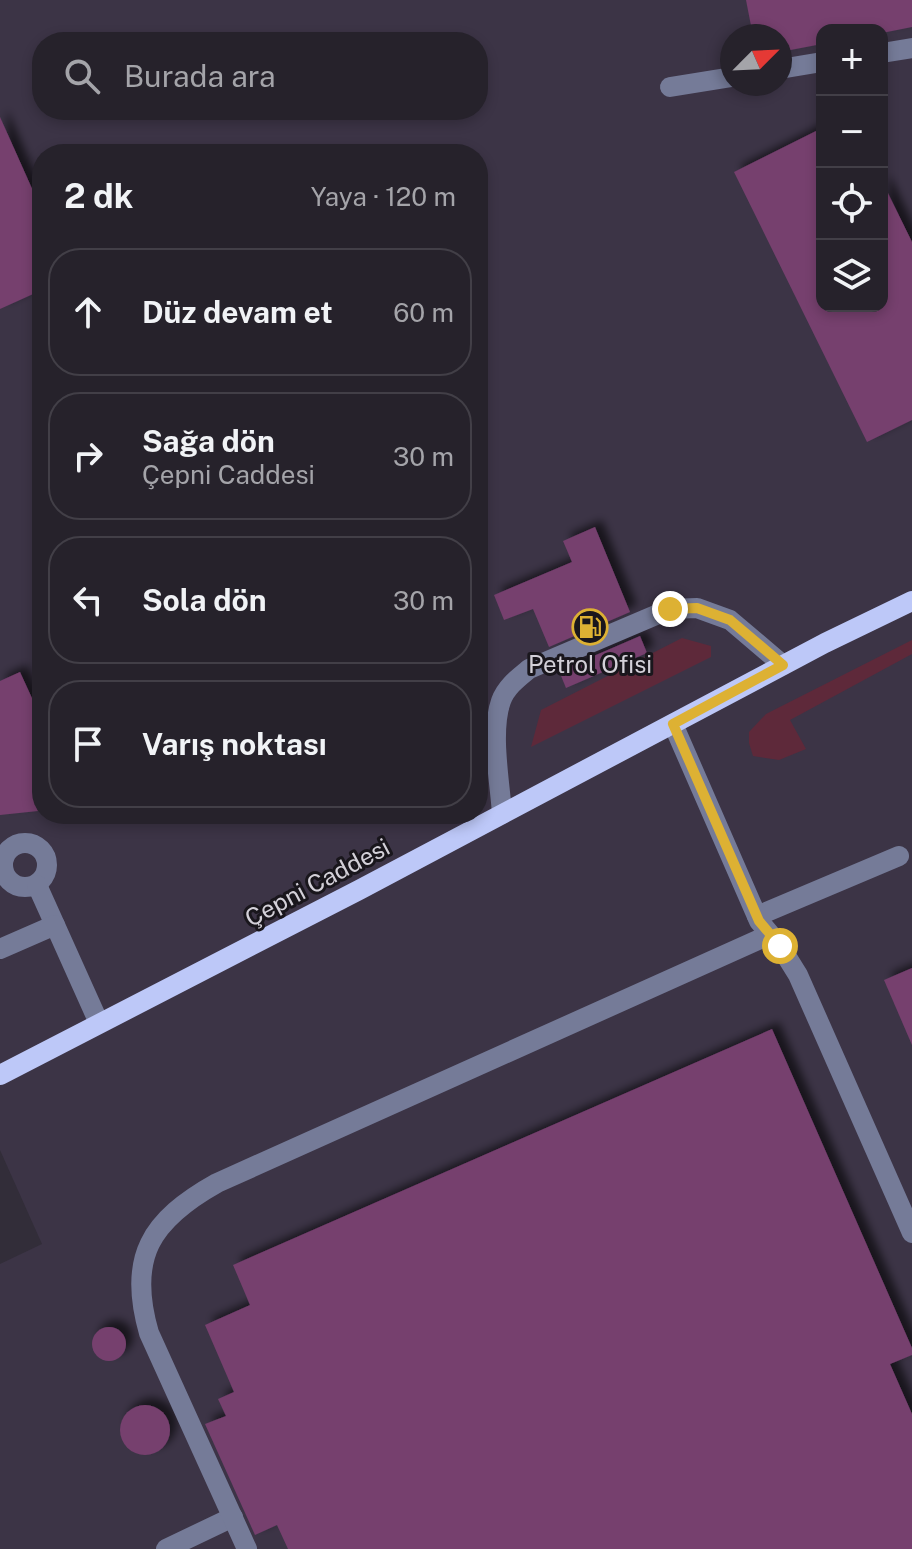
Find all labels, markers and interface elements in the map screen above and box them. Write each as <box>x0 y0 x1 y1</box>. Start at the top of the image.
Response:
north arrow <box>720 24 792 96</box>
map controls <box>816 24 888 312</box>
button: + <box>816 24 888 96</box>
search box <box>32 32 488 120</box>
icon: search <box>60 54 104 98</box>
text: Burada ara <box>124 58 276 94</box>
button: − <box>816 96 888 168</box>
button: locate <box>816 168 888 240</box>
text: 2 dk <box>64 176 134 216</box>
text: Yaya · 120 m <box>311 181 456 212</box>
button: layers <box>816 240 888 312</box>
icon: ahead <box>66 290 110 334</box>
text: Düz devam et <box>142 294 333 330</box>
text: 60 m <box>393 297 454 328</box>
text: Sağa dön <box>142 423 275 459</box>
icon: right <box>66 434 110 478</box>
text: 30 m <box>393 441 454 472</box>
text: Çepni Caddesi <box>142 459 315 490</box>
icon: left <box>66 578 110 622</box>
text: Sola dön <box>142 582 266 618</box>
text: 30 m <box>393 585 454 616</box>
route end <box>652 591 688 627</box>
fuel station icon: Petrol Ofisi <box>571 608 609 646</box>
place label: Petrol Ofisi <box>528 650 652 678</box>
icon: arrive <box>66 722 110 766</box>
text: Varış noktası <box>142 726 327 762</box>
street label: Çepni Caddesi <box>240 832 394 932</box>
route start <box>762 928 798 964</box>

